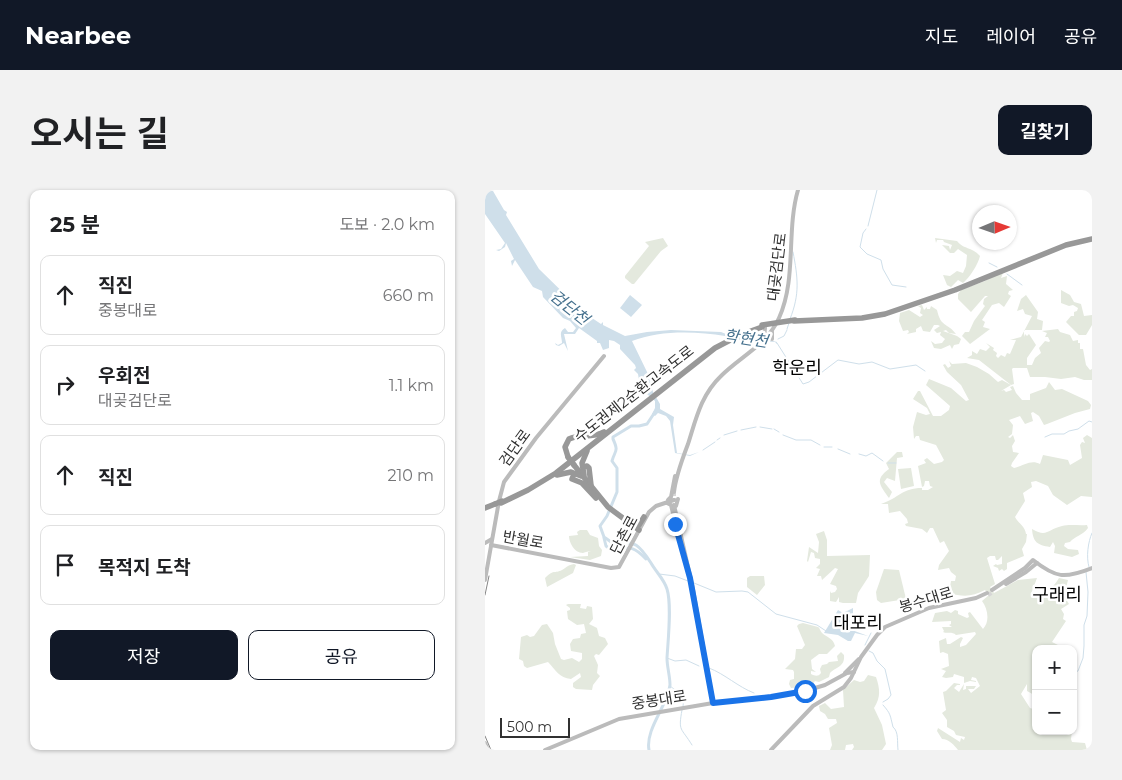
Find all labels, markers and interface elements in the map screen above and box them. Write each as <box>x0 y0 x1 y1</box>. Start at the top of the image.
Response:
text: Nearbee <box>25 21 131 50</box>
text: 지도 <box>925 26 958 48</box>
text: 레이어 <box>986 26 1036 48</box>
text: 공유 <box>1064 26 1097 48</box>
button: 길찾기 <box>998 105 1092 155</box>
text: 오시는 길 <box>30 112 169 155</box>
north arrow <box>972 205 1017 250</box>
text: 25 분 <box>50 212 100 237</box>
text: 도보 · 2.0 km <box>339 215 435 234</box>
street label: 대곶검단로 <box>763 232 790 302</box>
text: 직진 <box>98 274 133 297</box>
icon: ahead <box>51 281 79 309</box>
text: 660 m <box>383 286 434 305</box>
water label: 검단천 <box>547 286 595 330</box>
text: 중봉대로 <box>98 301 157 320</box>
water label: 학현천 <box>723 326 771 351</box>
street label: 수도권제2순환고속도로 <box>570 341 697 446</box>
district label: 학운리 <box>772 357 822 379</box>
text: 우회전 <box>98 364 150 387</box>
icon: right <box>51 371 79 399</box>
text: 1.1 km <box>389 376 434 395</box>
text: 대곶검단로 <box>98 391 172 410</box>
street label: 검단로 <box>495 425 534 470</box>
icon: ahead <box>51 461 79 489</box>
text: 직진 <box>98 466 133 489</box>
text: 210 m <box>387 466 434 485</box>
street label: 단촌로 <box>605 512 642 558</box>
route end <box>664 513 687 536</box>
street label: 반월로 <box>501 527 545 552</box>
icon: arrive <box>51 551 79 579</box>
text: 목적지 도착 <box>98 556 191 579</box>
street label: 봉수대로 <box>897 582 955 617</box>
district label: 구래리 <box>1032 584 1082 606</box>
district label: 대포리 <box>833 612 883 634</box>
button: 저장 <box>50 630 238 680</box>
button: 공유 <box>248 630 435 680</box>
map controls <box>1032 645 1077 735</box>
button: + <box>1032 645 1077 690</box>
route start <box>794 680 817 703</box>
street label: 중봉대로 <box>630 686 688 713</box>
button: − <box>1032 690 1077 735</box>
scale bar <box>500 715 570 738</box>
text: 500 m <box>507 718 552 736</box>

